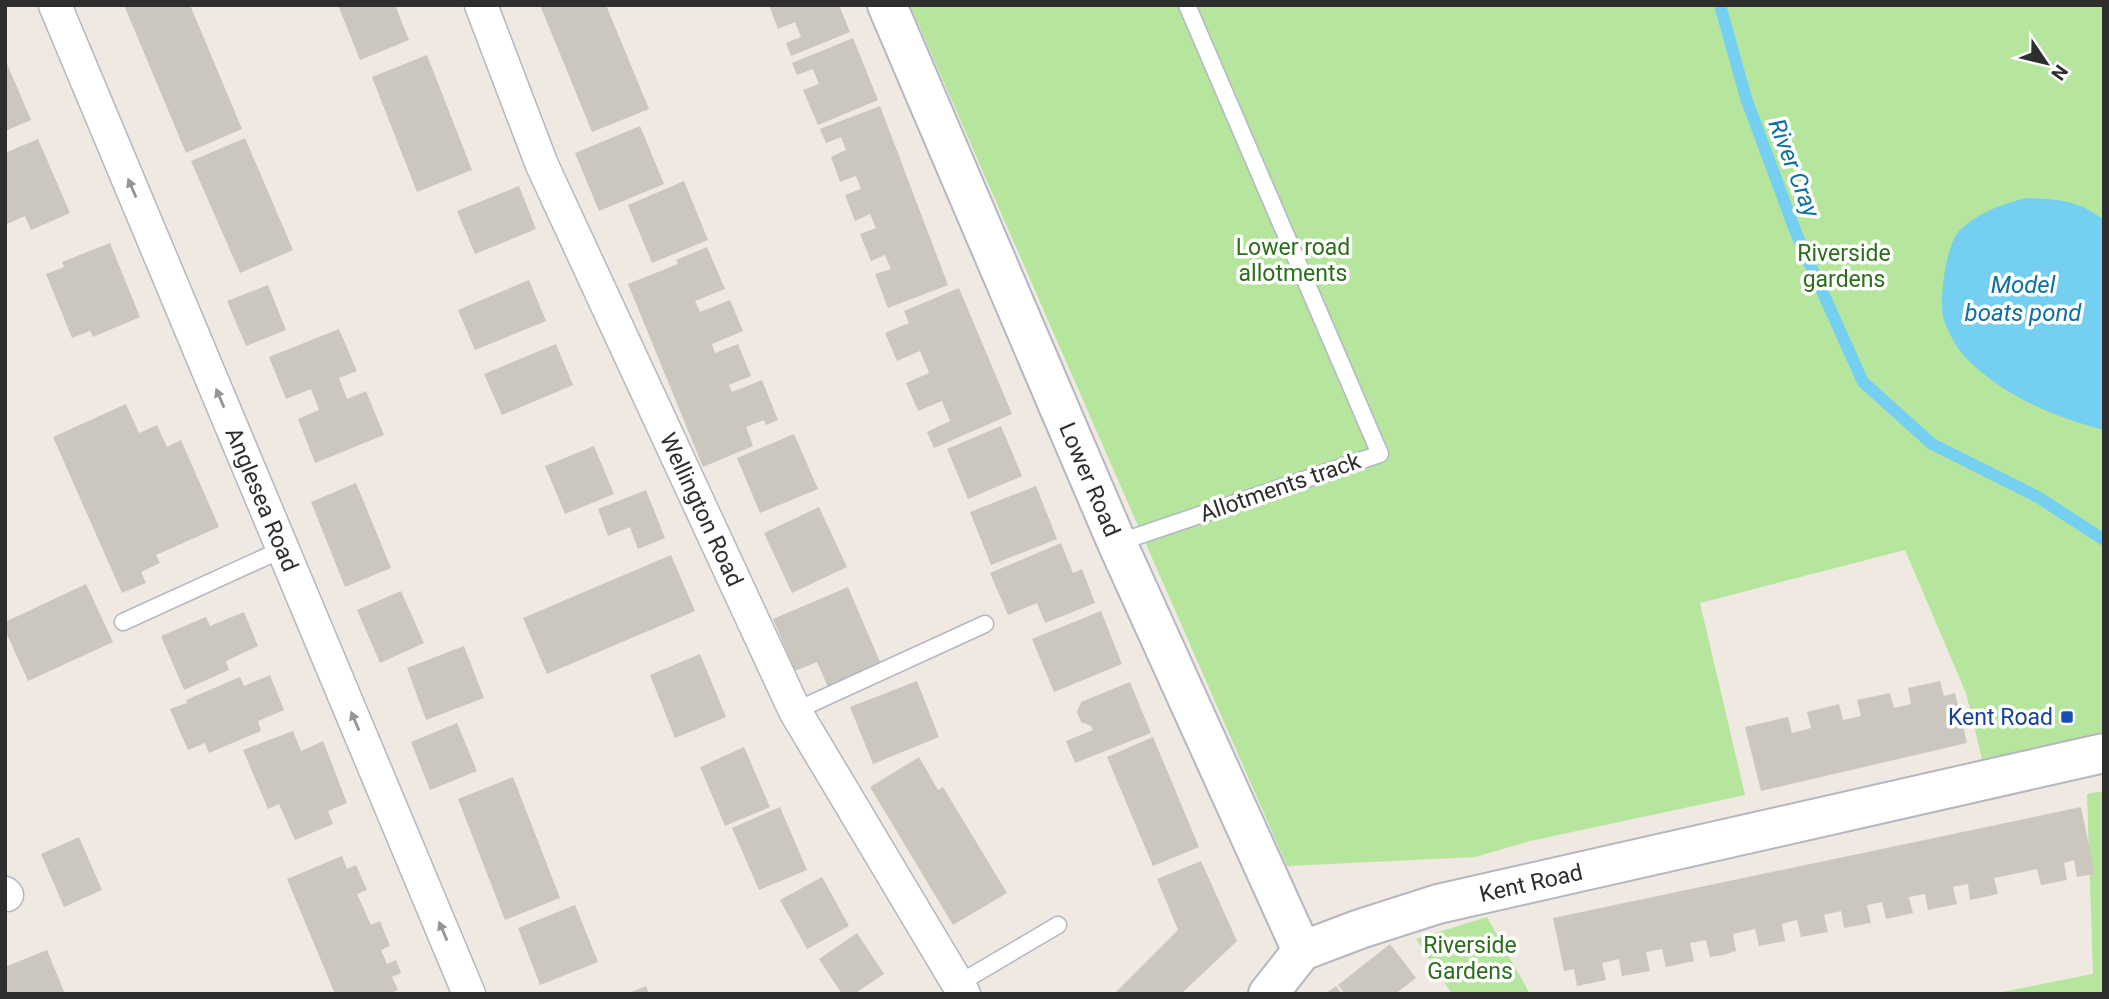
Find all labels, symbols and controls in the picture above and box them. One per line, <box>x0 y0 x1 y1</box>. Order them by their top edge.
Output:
north arrow <box>2011 28 2081 98</box>
text: N <box>2046 60 2073 85</box>
water label: River Cray <box>1762 115 1826 222</box>
one-way arrow <box>126 178 137 199</box>
park label: Lower road allotments <box>1236 234 1350 287</box>
park label: Riverside gardens <box>1797 240 1891 293</box>
water label: Model boats pond <box>1965 271 2082 327</box>
one-way arrow <box>214 387 225 408</box>
street label: Lower Road <box>1053 419 1126 541</box>
street label: Anglesea Road <box>219 424 304 576</box>
street label: Wellington Road <box>654 429 748 591</box>
street label: Allotments track <box>1196 447 1364 528</box>
place label: Kent Road <box>1948 704 2053 731</box>
marker: Kent Road <box>2059 709 2075 725</box>
one-way arrow <box>349 711 361 731</box>
street label: Kent Road <box>1477 859 1585 908</box>
one-way arrow <box>437 921 449 941</box>
park label: Riverside Gardens <box>1423 932 1517 985</box>

